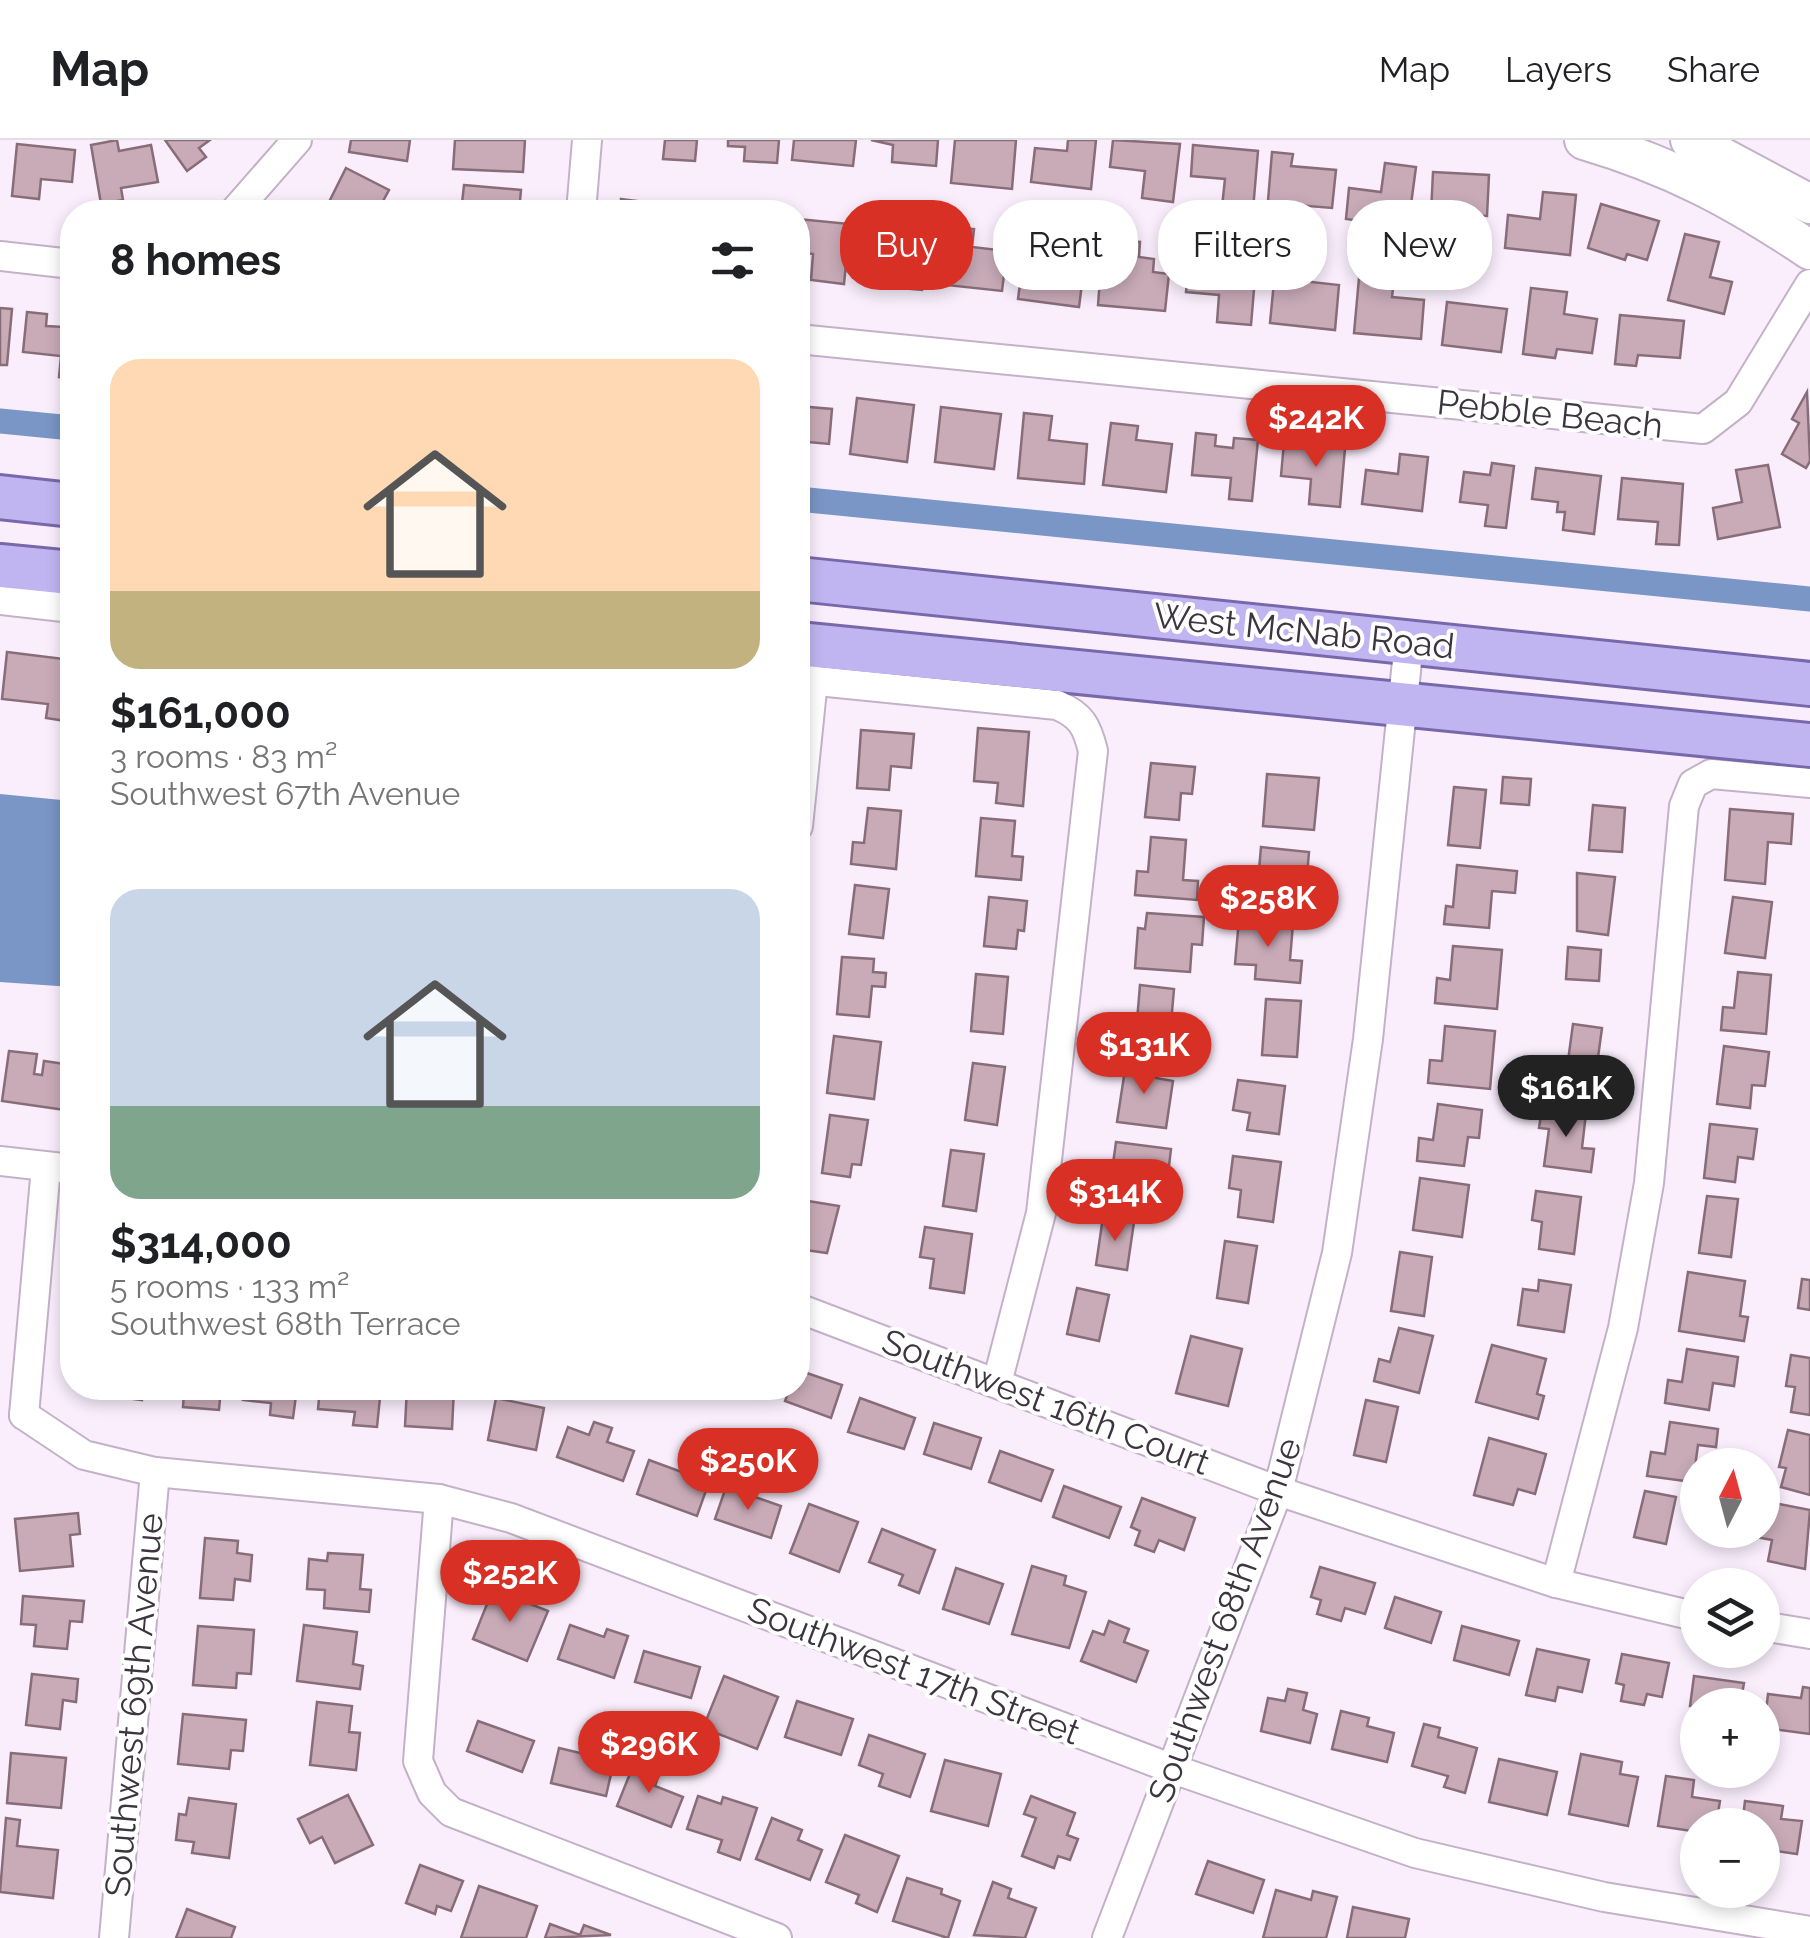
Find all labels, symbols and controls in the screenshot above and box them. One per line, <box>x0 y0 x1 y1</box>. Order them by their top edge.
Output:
text: Map <box>50 41 149 97</box>
text: Map <box>1379 49 1450 90</box>
text: Layers <box>1505 49 1612 90</box>
text: Share <box>1667 49 1760 90</box>
chip: Buy <box>840 200 973 290</box>
chip: Rent <box>993 200 1138 290</box>
chip: Filters <box>1158 200 1327 290</box>
chip: New <box>1347 200 1492 290</box>
icon: filters <box>705 233 760 288</box>
text: 8 homes <box>110 236 281 285</box>
street label: Pebble Beach <box>1435 381 1665 446</box>
pin: $242K <box>1246 385 1386 470</box>
text: $242K <box>1268 399 1364 436</box>
icon: home <box>345 424 525 604</box>
street label: West McNab Road <box>1152 594 1457 667</box>
text: $161,000 <box>110 689 291 738</box>
text: 3 rooms · 83 m² <box>110 738 337 775</box>
text: Southwest 67th Avenue <box>110 775 460 812</box>
pin: $258K <box>1198 865 1338 950</box>
text: $258K <box>1220 879 1316 916</box>
icon: home <box>345 954 525 1134</box>
pin: $131K <box>1074 1012 1214 1097</box>
text: $131K <box>1098 1026 1190 1063</box>
pin: $161K <box>1496 1055 1636 1140</box>
text: $161K <box>1520 1069 1612 1106</box>
pin: $314K <box>1045 1159 1185 1244</box>
text: $314K <box>1068 1173 1162 1210</box>
text: $314,000 <box>110 1219 292 1268</box>
text: 5 rooms · 133 m² <box>110 1268 350 1305</box>
text: Southwest 68th Terrace <box>110 1305 461 1342</box>
street label: Southwest 16th Court <box>877 1320 1216 1483</box>
pin: $250K <box>678 1428 818 1513</box>
street label: Southwest 68th Avenue <box>1139 1432 1310 1808</box>
text: $250K <box>699 1442 797 1479</box>
north arrow <box>1680 1448 1780 1548</box>
map controls <box>1680 1448 1780 1908</box>
street label: Southwest 69th Avenue <box>96 1511 171 1898</box>
pin: $252K <box>440 1540 580 1625</box>
text: $252K <box>462 1554 558 1591</box>
button: layers <box>1680 1568 1780 1668</box>
street label: Southwest 17th Street <box>742 1588 1086 1753</box>
button: + <box>1680 1688 1780 1788</box>
pin: $296K <box>579 1711 719 1796</box>
text: $296K <box>600 1725 698 1762</box>
button: − <box>1680 1808 1780 1908</box>

